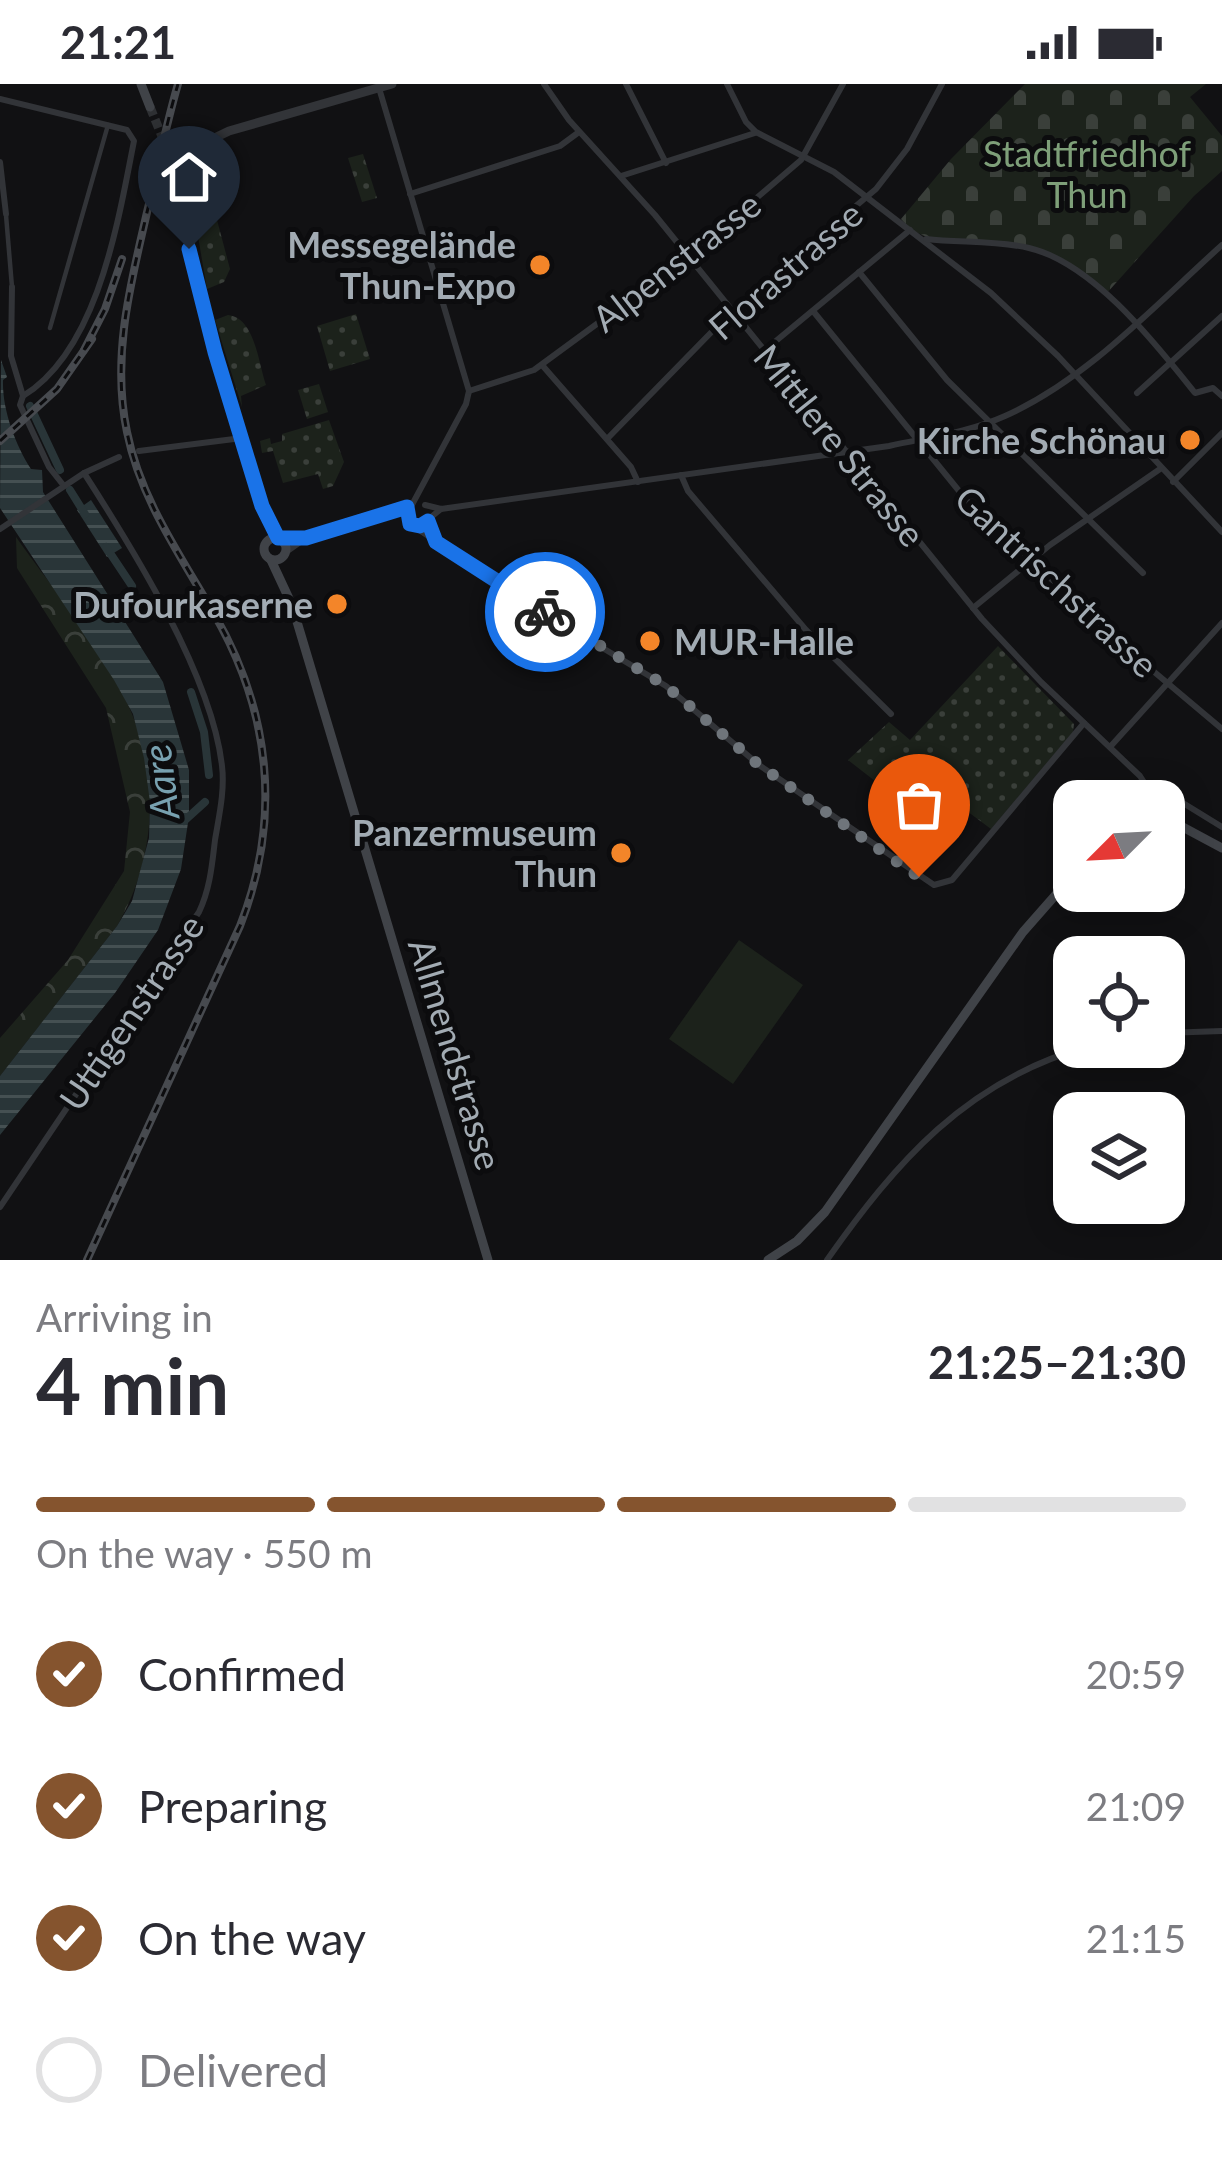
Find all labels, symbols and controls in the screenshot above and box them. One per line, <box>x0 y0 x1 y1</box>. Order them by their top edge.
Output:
text: 21:21 <box>60 15 176 69</box>
pin <box>138 126 240 249</box>
park label: Stadtfriedhof Thun <box>983 131 1191 216</box>
icon: home <box>156 144 222 210</box>
street label: Alpenstrasse <box>583 182 769 340</box>
street label: Florastrasse <box>699 191 871 349</box>
place label: Messegelände Thun-Expo <box>287 222 516 307</box>
marker: Messegelände Thun-Expo <box>527 252 553 278</box>
street label: Mittlere Strasse <box>745 335 935 555</box>
place label: Kirche Schönau <box>917 418 1166 462</box>
marker: Kirche Schönau <box>1177 427 1203 453</box>
street label: Gantrischstrasse <box>947 476 1167 686</box>
courier <box>485 552 605 672</box>
icon: bike <box>512 579 578 645</box>
place label: Dufourkaserne <box>73 582 313 626</box>
marker: Dufourkaserne <box>324 591 350 617</box>
place label: MUR-Halle <box>674 619 854 663</box>
marker: MUR-Halle <box>637 628 663 654</box>
water label: Aare <box>133 742 188 824</box>
pin <box>868 754 970 877</box>
icon: bag <box>886 772 952 838</box>
north arrow <box>1053 780 1185 912</box>
map controls <box>1053 780 1185 1224</box>
place label: Panzermuseum Thun <box>352 810 597 895</box>
marker: Panzermuseum Thun <box>608 840 634 866</box>
street label: Uttigenstrasse <box>49 906 213 1118</box>
street label: Allmendstrasse <box>400 933 512 1175</box>
button: locate <box>1053 936 1185 1068</box>
button: layers <box>1053 1092 1185 1224</box>
text: Arriving in <box>36 1294 213 1340</box>
text: 21:25–21:30 <box>928 1335 1186 1389</box>
text: 4 min <box>36 1338 229 1432</box>
text: On the way · 550 m <box>36 1530 373 1576</box>
icon: check <box>36 1641 102 1707</box>
text: Confirmed <box>138 1647 346 1701</box>
text: 20:59 <box>1086 1651 1186 1697</box>
icon: check <box>36 1773 102 1839</box>
text: Preparing <box>138 1779 327 1833</box>
text: 21:09 <box>1086 1783 1186 1829</box>
icon: check <box>36 1905 102 1971</box>
text: On the way <box>138 1911 366 1965</box>
text: 21:15 <box>1086 1915 1186 1961</box>
text: Delivered <box>138 2043 328 2097</box>

